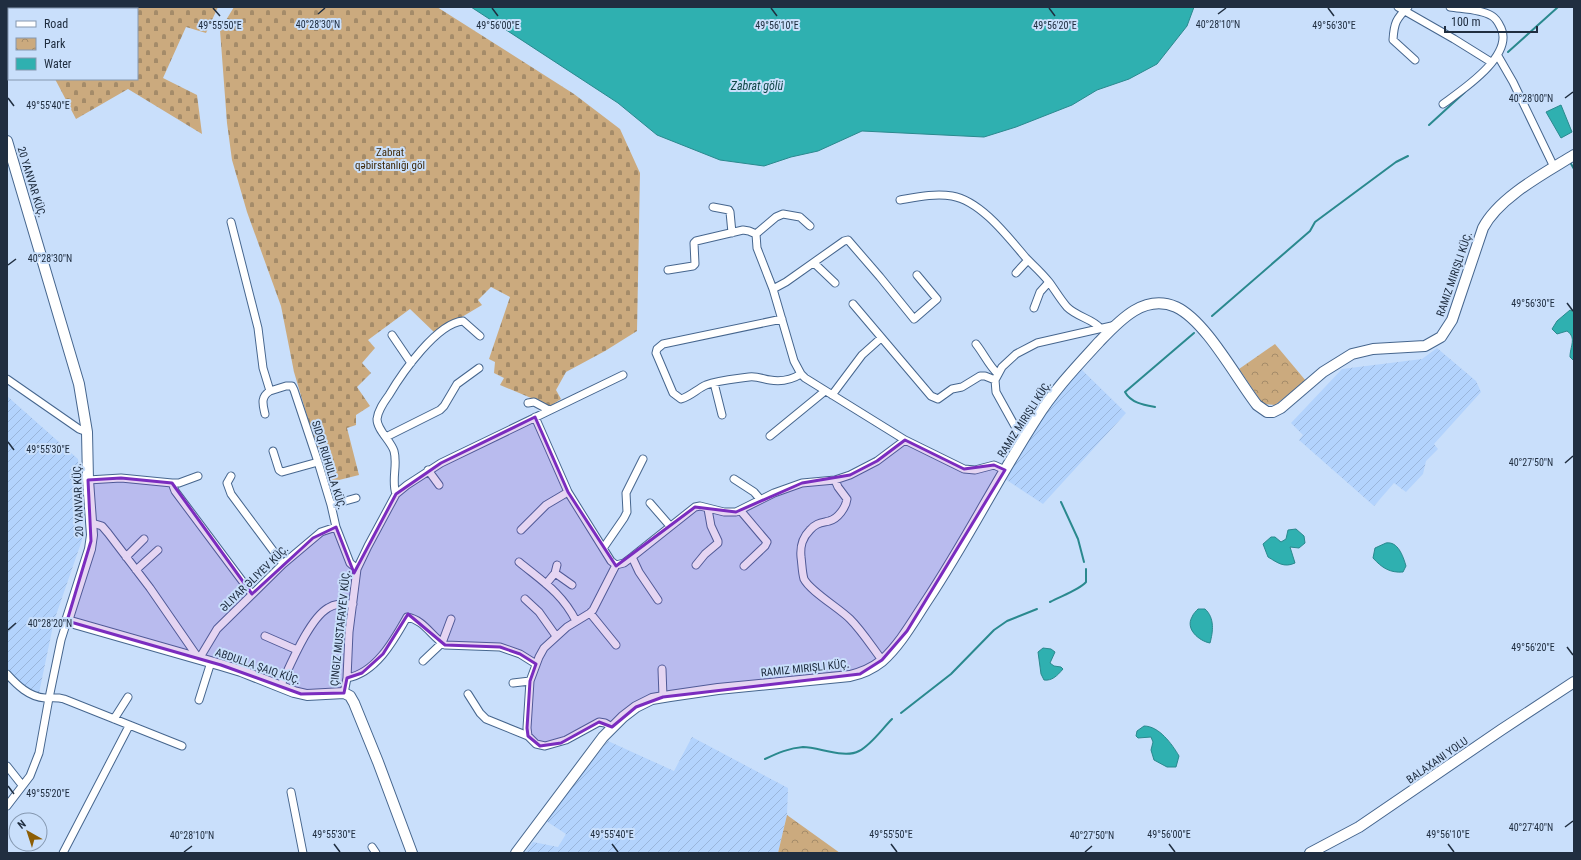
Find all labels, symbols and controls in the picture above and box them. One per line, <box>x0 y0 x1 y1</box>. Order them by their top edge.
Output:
legend <box>8 8 138 80</box>
scale bar <box>1445 8 1537 34</box>
text: 100 m <box>1451 15 1481 29</box>
text: Road <box>44 17 68 31</box>
text: 40°28'30"N <box>296 19 340 30</box>
text: 40°28'10"N <box>1196 19 1240 30</box>
text: 49°55'50"E <box>198 20 242 31</box>
text: 49°56'00"E <box>476 20 520 31</box>
text: 49°56'10"E <box>755 20 799 31</box>
text: 49°56'20"E <box>1033 20 1077 31</box>
text: 49°56'30"E <box>1312 20 1356 31</box>
text: Park <box>44 37 66 51</box>
text: Water <box>44 57 72 71</box>
water label: Zabrat gölü <box>730 79 784 93</box>
text: 40°28'00"N <box>1509 93 1553 104</box>
text: 49°55'40"E <box>26 100 70 111</box>
street label: 20 YANVAR KÜÇ. <box>15 145 49 219</box>
park label: Zabrat qəbirstanlığı göl <box>355 146 425 172</box>
street label: RAMIZ MIRIŞLI KÜÇ. <box>1434 230 1475 318</box>
text: 40°28'30"N <box>28 253 72 264</box>
text: 49°56'30"E <box>1511 298 1555 309</box>
street label: RAMIZ MIRIŞLI KÜÇ. <box>995 378 1054 460</box>
street label: SIDQI RUHULLA KÜÇ. <box>309 419 348 511</box>
text: 49°55'30"E <box>26 444 70 455</box>
text: 40°27'50"N <box>1509 457 1553 468</box>
street label: 20 YANVAR KÜÇ. <box>71 463 86 537</box>
street label: ƏLIYAR ƏLIYEV KÜÇ. <box>217 542 291 614</box>
street label: ÇINGIZ MUSTAFAYEV KÜÇ. <box>328 569 353 687</box>
text: 40°28'20"N <box>28 618 72 629</box>
text: 49°56'20"E <box>1511 642 1555 653</box>
street label: ABDULLA ŞAIQ KÜÇ. <box>213 646 302 687</box>
street label: RAMIZ MIRIŞLI KÜÇ. <box>760 657 850 680</box>
street label: BALAXANI YOLU <box>1404 734 1470 786</box>
text: 49°55'20"E <box>26 788 70 799</box>
north arrow <box>8 812 48 852</box>
text: N <box>15 817 29 832</box>
text: 40°27'40"N <box>1509 822 1553 833</box>
text: 49°55'30"E <box>312 829 356 840</box>
text: 49°55'40"E <box>590 829 634 840</box>
text: 49°55'50"E <box>869 829 913 840</box>
text: 49°56'00"E <box>1147 829 1191 840</box>
text: 49°56'10"E <box>1426 829 1470 840</box>
text: 40°28'10"N <box>170 830 214 841</box>
text: 40°27'50"N <box>1070 830 1114 841</box>

